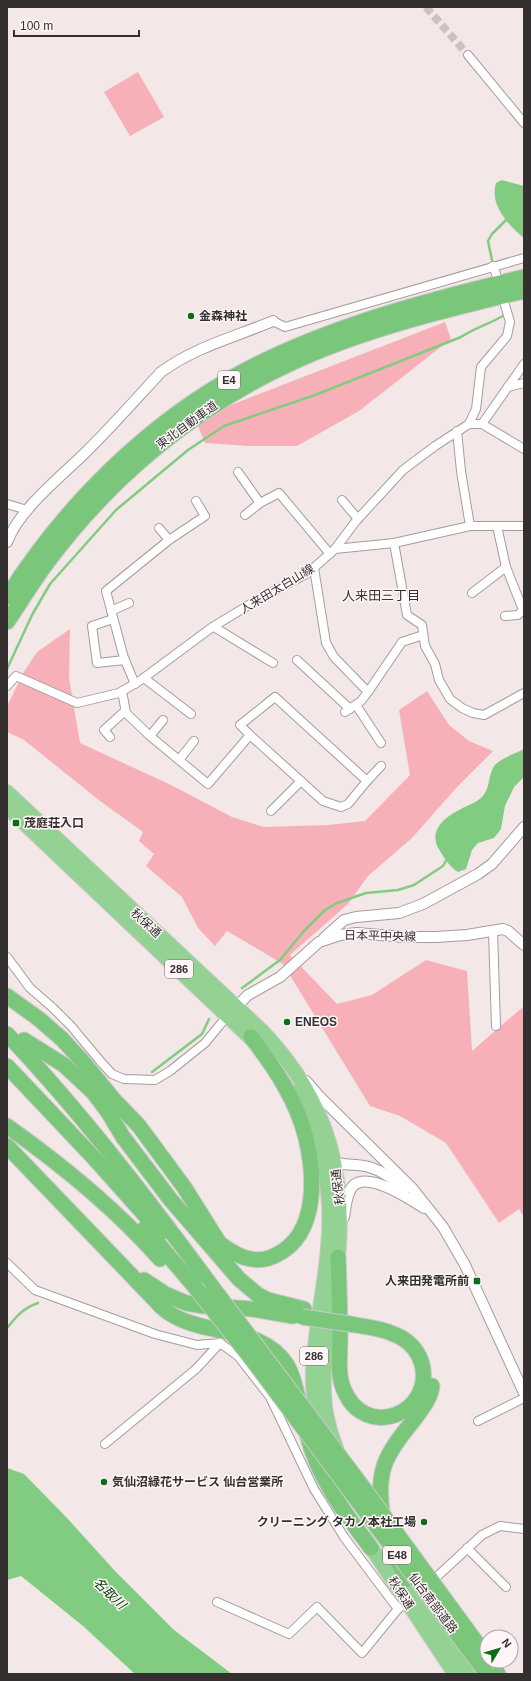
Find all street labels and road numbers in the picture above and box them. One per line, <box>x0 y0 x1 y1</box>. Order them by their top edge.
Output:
road number: E4 <box>218 371 240 389</box>
street label: 東北自動車道 <box>154 398 220 452</box>
street label: 人来田太白山線 <box>237 561 317 617</box>
street label: 秋保通 <box>128 906 164 940</box>
street label: 日本平中央線 <box>344 928 416 944</box>
road number: 286 <box>165 960 193 978</box>
street label: 秋保通 <box>329 1168 347 1206</box>
road number: 286 <box>300 1347 328 1365</box>
road number: E48 <box>383 1546 411 1564</box>
street label: 仙台南部道路 <box>406 1570 460 1636</box>
street label: 秋保通 <box>385 1574 417 1612</box>

